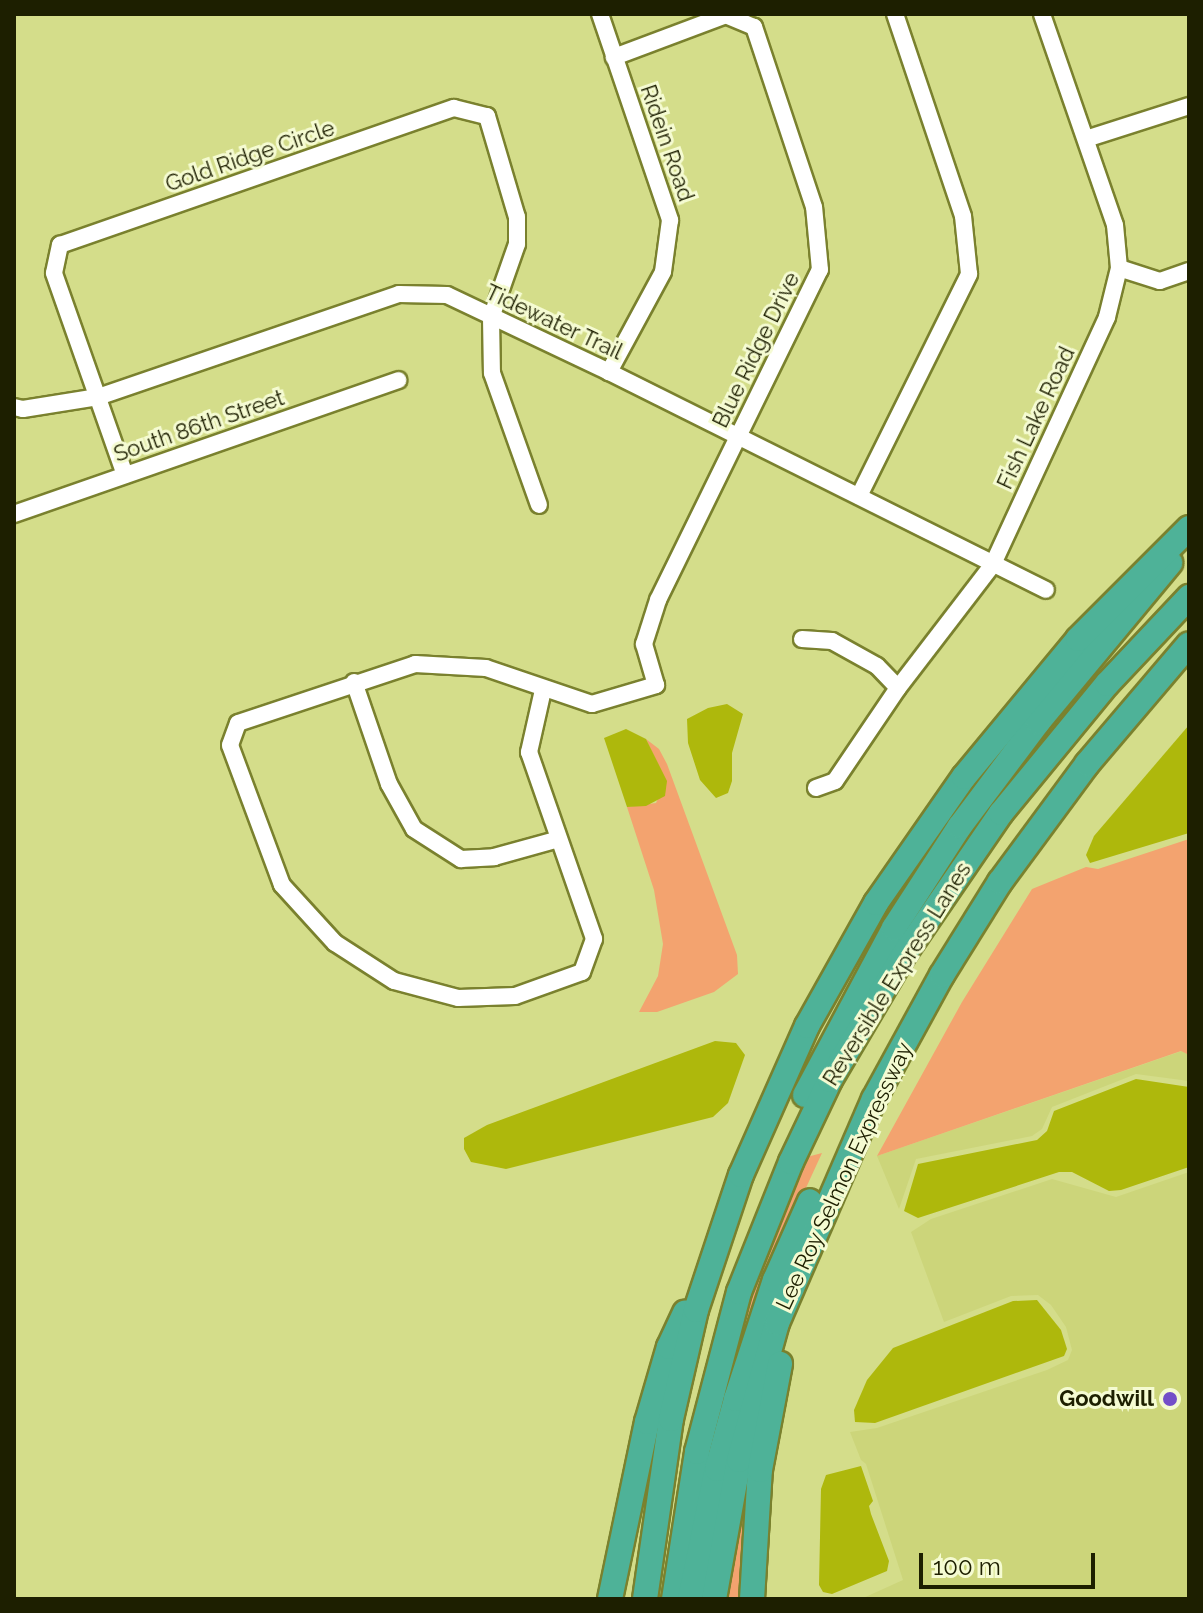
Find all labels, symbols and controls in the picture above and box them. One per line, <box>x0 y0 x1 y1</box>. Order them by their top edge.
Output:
street label: Ridein Road <box>635 81 699 205</box>
street label: Gold Ridge Circle <box>162 115 338 197</box>
street label: Blue Ridge Drive <box>707 268 805 432</box>
street label: Tidewater Trail <box>481 278 627 366</box>
street label: Fish Lake Road <box>991 343 1081 493</box>
street label: South 86th Street <box>110 384 288 468</box>
street label: Reversible Express Lanes <box>817 857 977 1091</box>
street label: Lee Roy Selmon Expressway <box>770 1038 918 1314</box>
place label: Goodwill <box>1059 1386 1154 1412</box>
marker: Goodwill <box>1161 1390 1179 1408</box>
scale bar <box>923 1537 1099 1587</box>
text: 100 m <box>933 1552 1001 1581</box>

